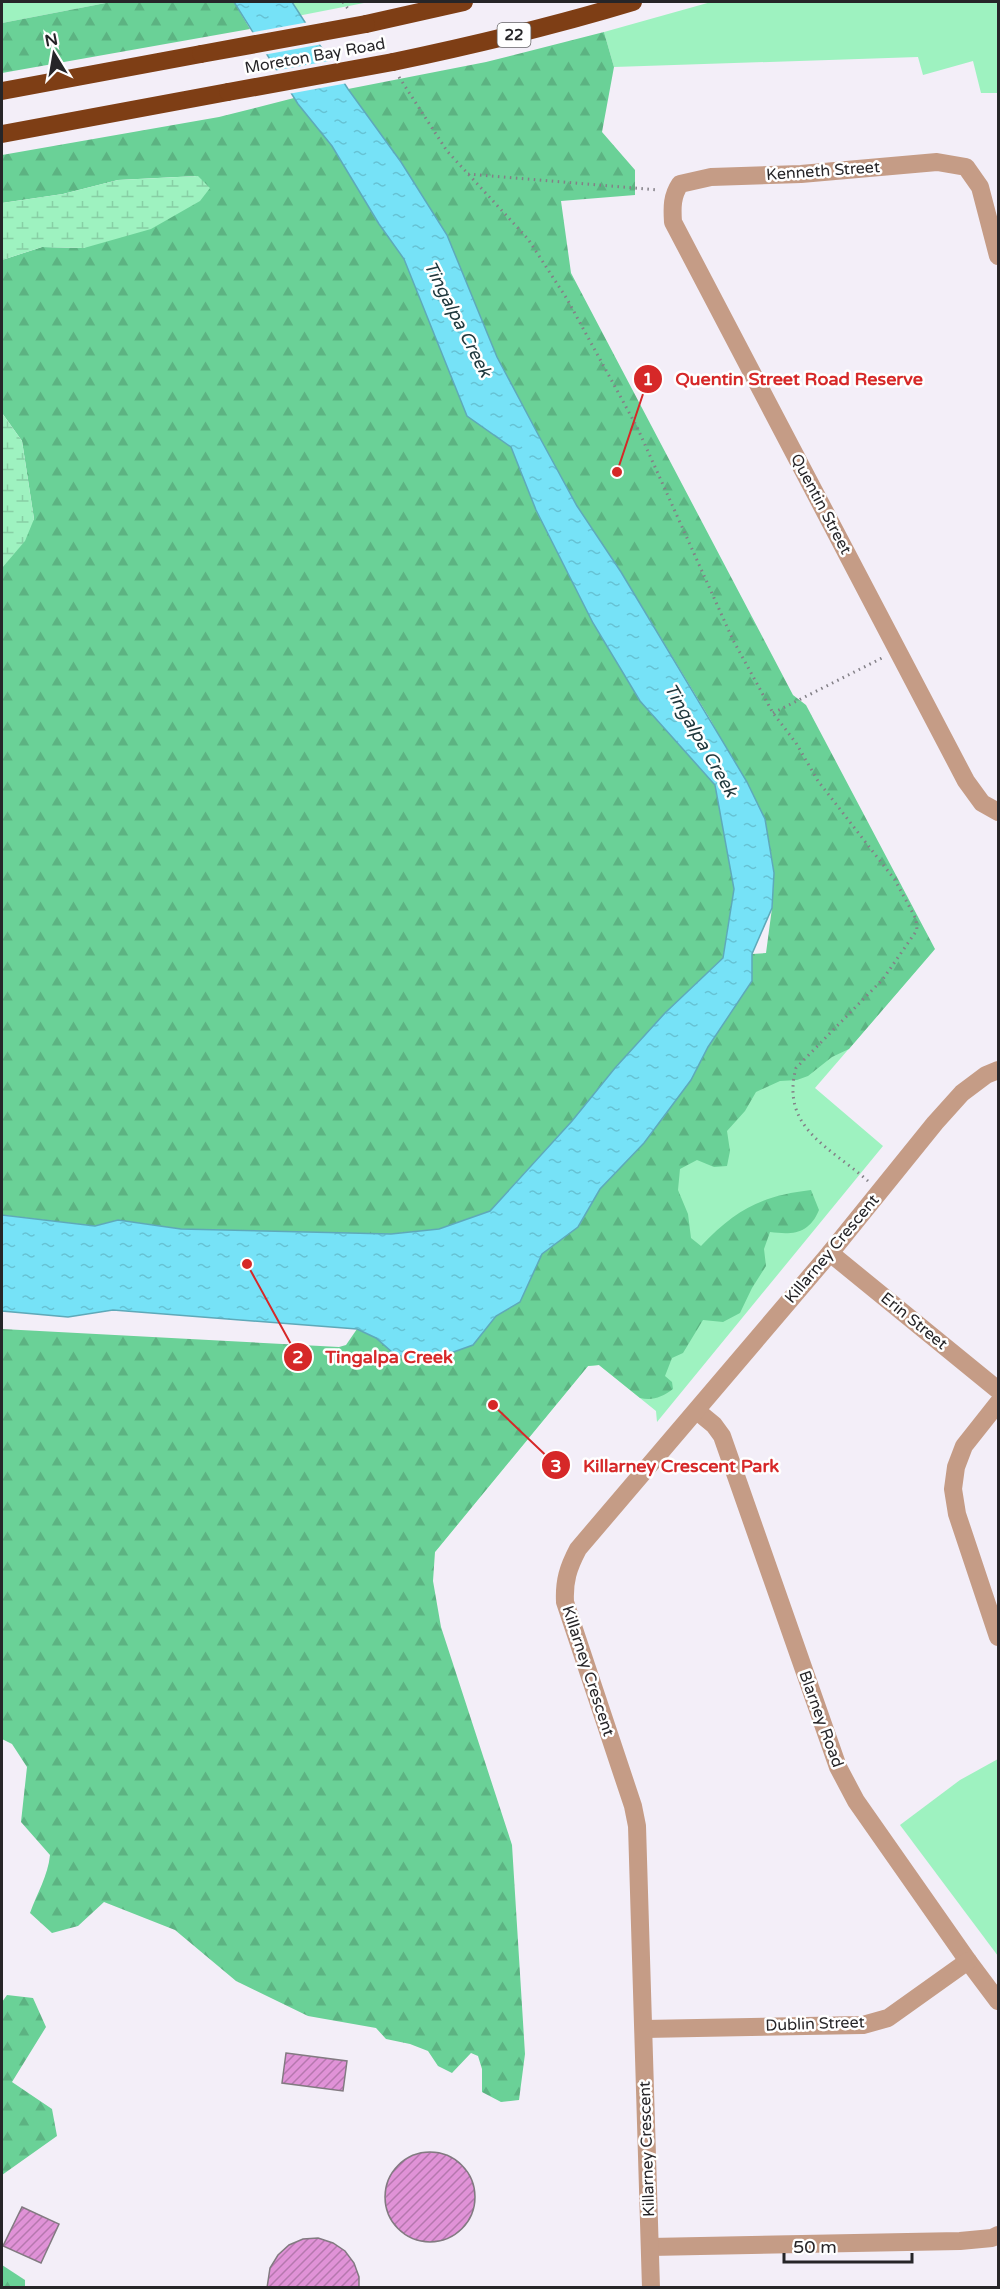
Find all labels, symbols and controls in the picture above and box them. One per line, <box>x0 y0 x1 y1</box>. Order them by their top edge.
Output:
road number: 22 <box>498 23 530 47</box>
north arrow <box>24 24 84 84</box>
text: N <box>43 29 60 51</box>
street label: Moreton Bay Road <box>243 34 387 78</box>
street label: Kenneth Street <box>765 157 881 185</box>
water label: Tingalpa Creek <box>419 257 497 382</box>
callout: Quentin Street Road Reserve <box>633 361 935 397</box>
text: 1 <box>642 368 654 390</box>
text: Quentin Street Road Reserve <box>675 368 923 390</box>
street label: Quentin Street <box>786 450 856 558</box>
water label: Tingalpa Creek <box>660 679 743 802</box>
street label: Killarney Crescent <box>781 1190 883 1308</box>
street label: Erin Street <box>877 1288 951 1354</box>
callout: Tingalpa Creek <box>283 1339 465 1375</box>
text: 2 <box>292 1346 304 1368</box>
text: Tingalpa Creek <box>324 1346 453 1368</box>
callout: Killarney Crescent Park <box>541 1447 791 1483</box>
text: 3 <box>550 1455 562 1477</box>
text: Killarney Crescent Park <box>583 1455 779 1477</box>
street label: Killarney Crescent <box>557 1603 619 1739</box>
street label: Blarney Road <box>794 1668 848 1770</box>
street label: Dublin Street <box>765 2012 865 2036</box>
street label: Killarney Crescent <box>635 2081 659 2217</box>
scale bar <box>784 2226 912 2264</box>
text: 50 m <box>793 2236 837 2258</box>

